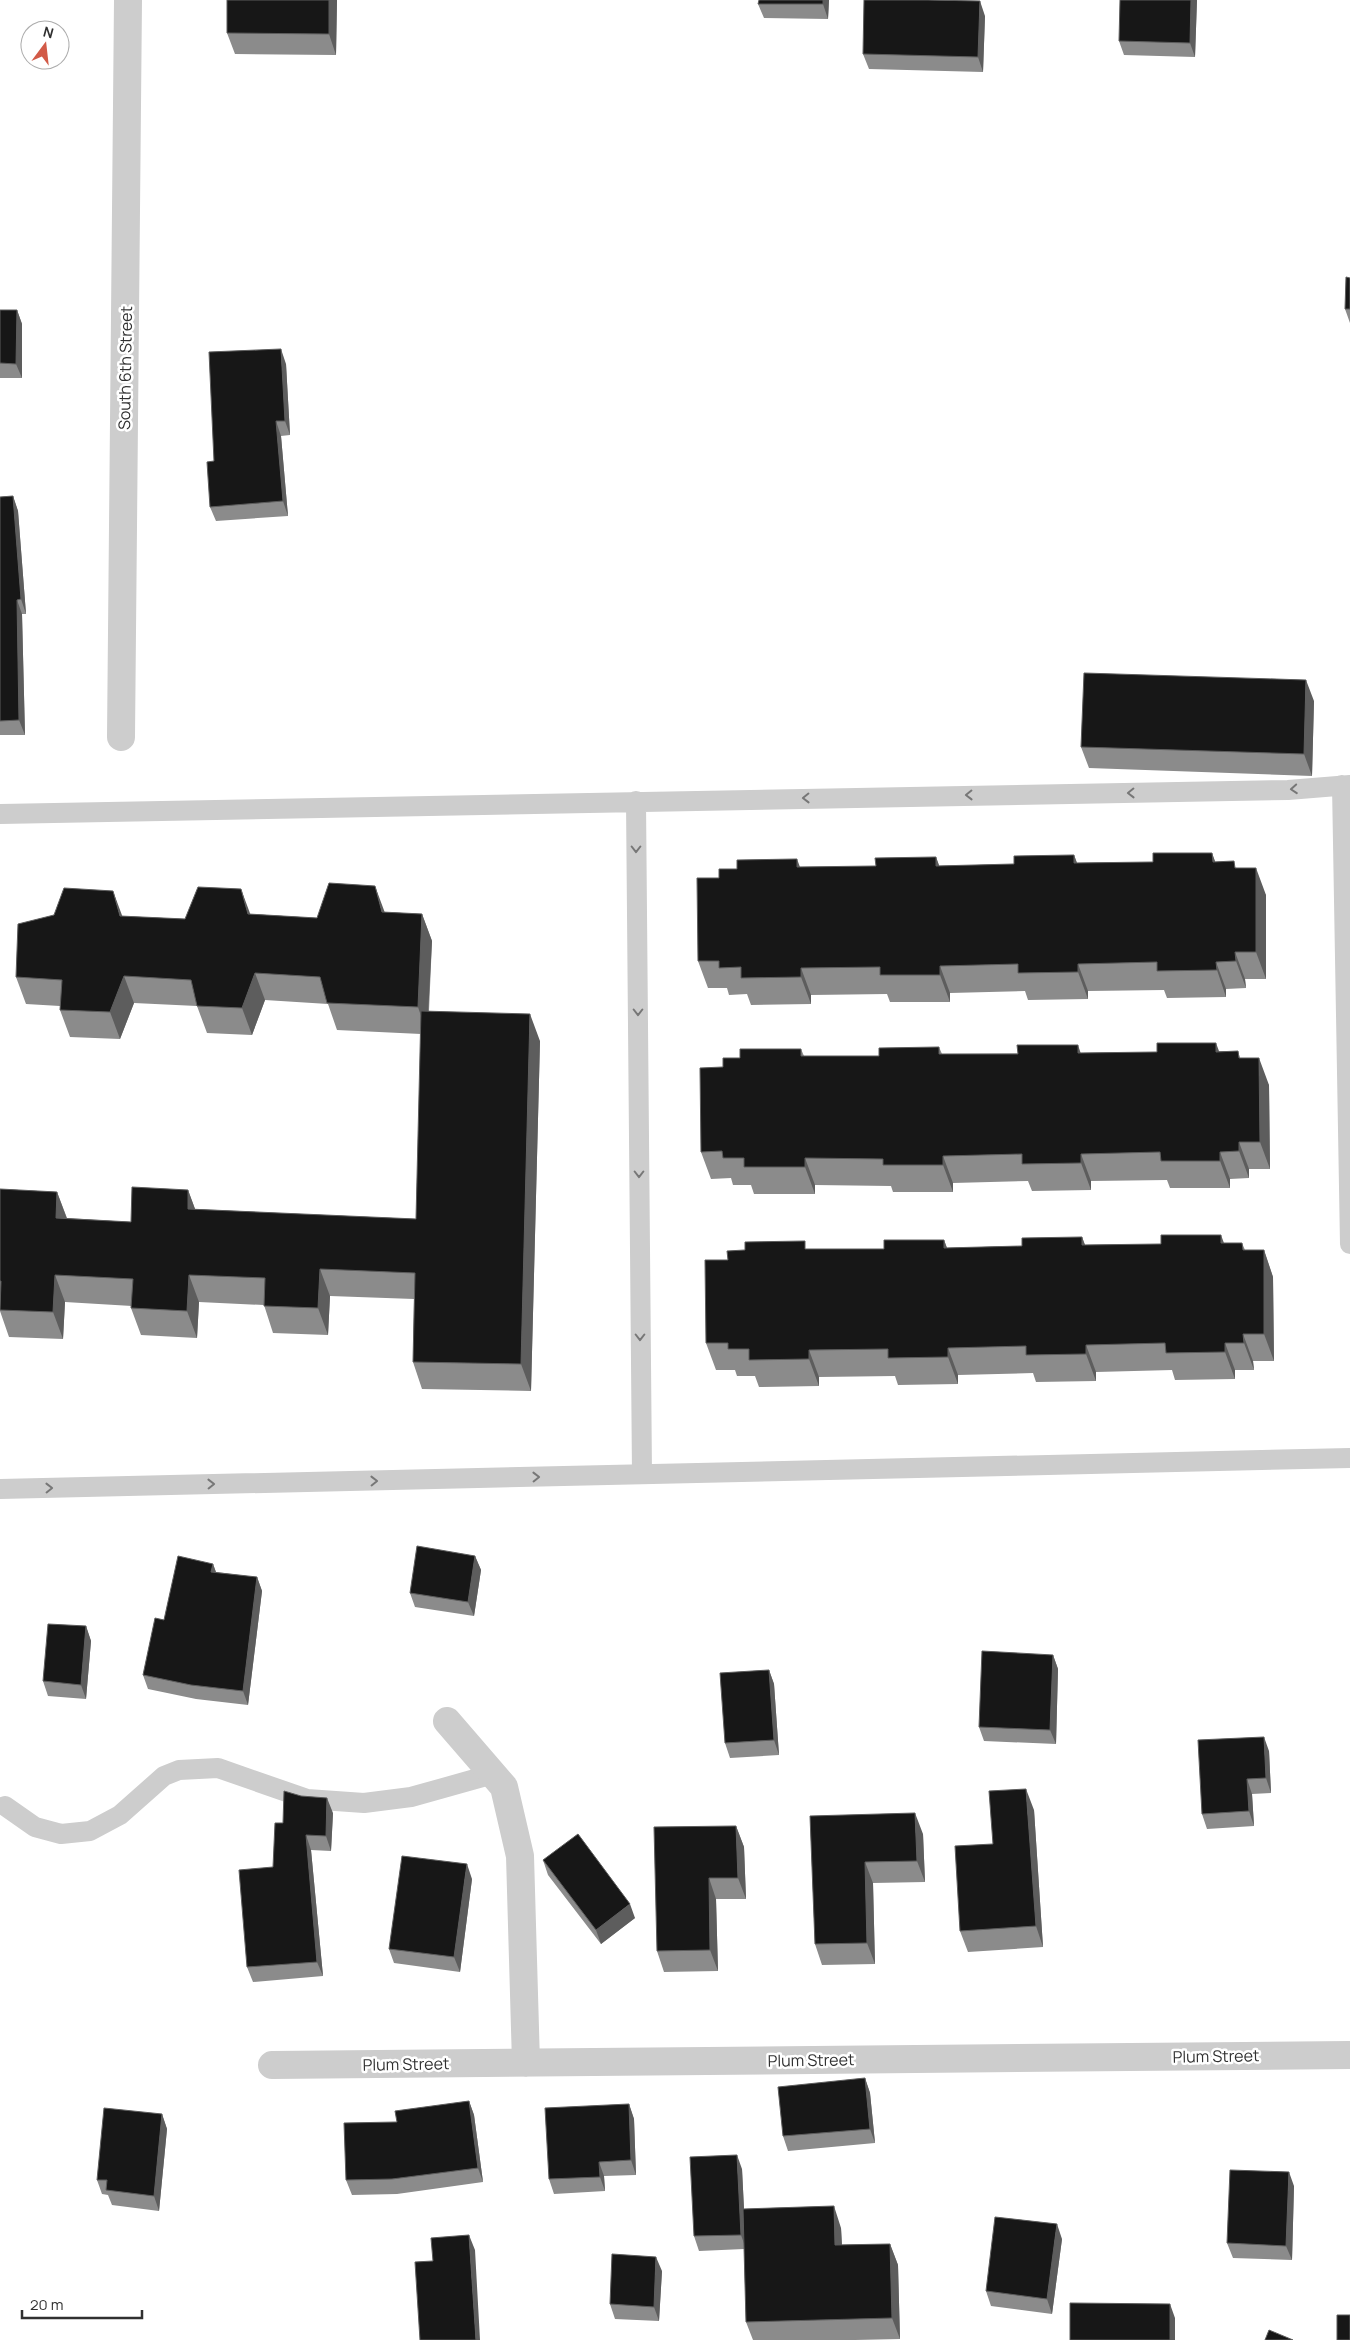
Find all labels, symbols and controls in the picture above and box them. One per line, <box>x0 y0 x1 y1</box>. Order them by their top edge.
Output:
north arrow <box>20 20 70 70</box>
text: N <box>41 21 56 42</box>
street label: South 6th Street <box>113 306 137 430</box>
one-way arrow <box>1289 784 1297 795</box>
one-way arrow <box>1127 787 1135 798</box>
one-way arrow <box>964 790 972 800</box>
one-way arrow <box>802 793 810 803</box>
one-way arrow <box>631 846 641 854</box>
one-way arrow <box>633 1008 643 1016</box>
one-way arrow <box>634 1171 644 1179</box>
one-way arrow <box>635 1334 645 1341</box>
one-way arrow <box>532 1472 540 1482</box>
one-way arrow <box>370 1475 378 1486</box>
one-way arrow <box>207 1479 215 1490</box>
one-way arrow <box>45 1483 53 1493</box>
street label: Plum Street <box>1172 2044 1260 2068</box>
street label: Plum Street <box>767 2048 855 2072</box>
street label: Plum Street <box>362 2052 450 2076</box>
scale bar <box>22 2288 142 2320</box>
text: 20 m <box>30 2294 63 2315</box>

